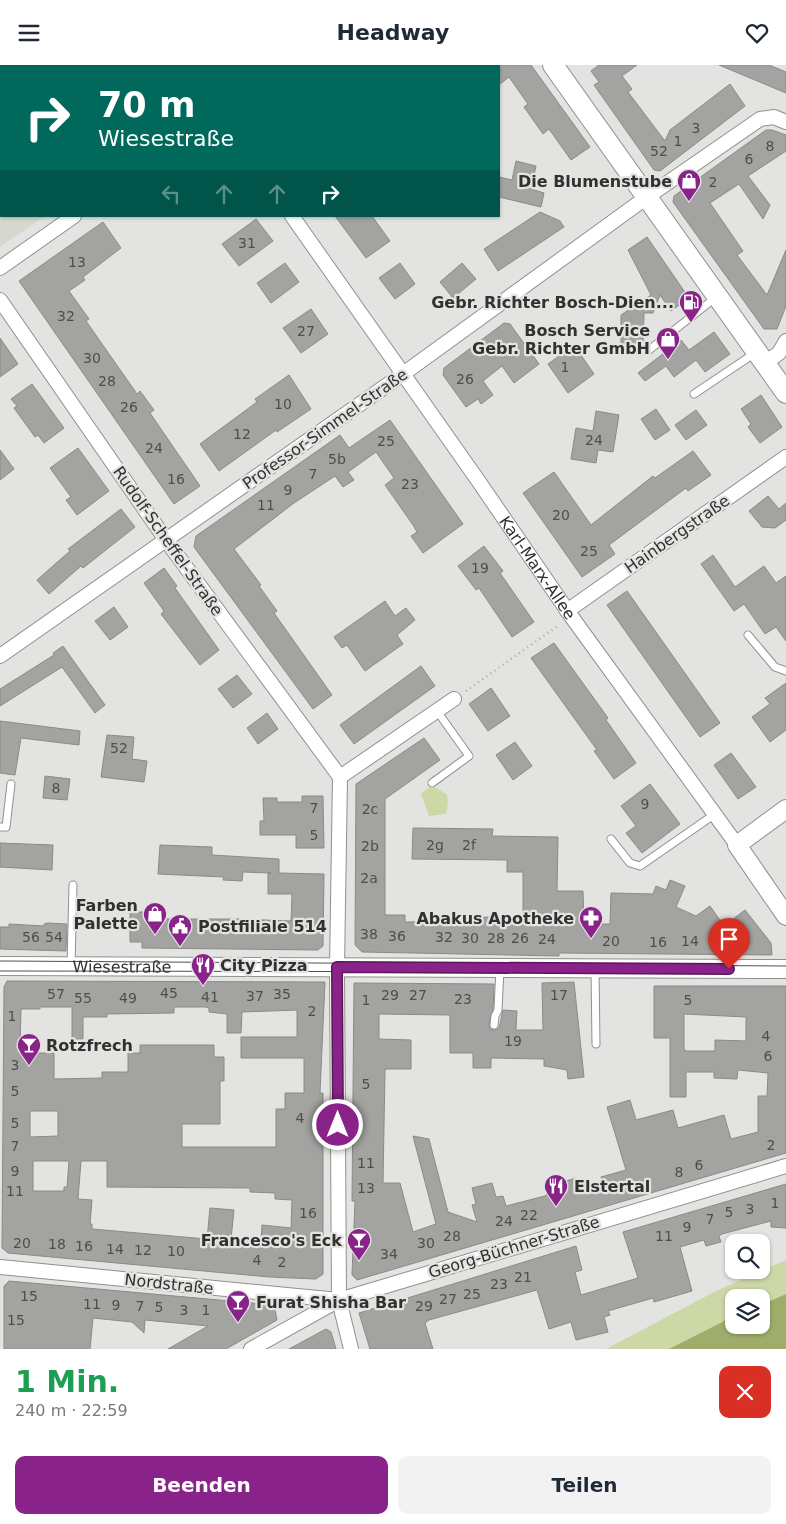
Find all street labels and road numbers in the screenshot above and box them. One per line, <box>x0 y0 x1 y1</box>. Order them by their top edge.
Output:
street label: Professor-Simmel-Straße <box>239 365 411 493</box>
street label: Rudolf-Scheffel-Straße <box>109 463 227 619</box>
street label: Hainbergstraße <box>621 491 733 577</box>
street label: Karl-Marx-Allee <box>496 512 580 623</box>
street label: Wiesestraße <box>73 957 171 976</box>
street label: Georg-Büchner-Straße <box>426 1212 602 1282</box>
street label: Nordstraße <box>124 1270 214 1298</box>

